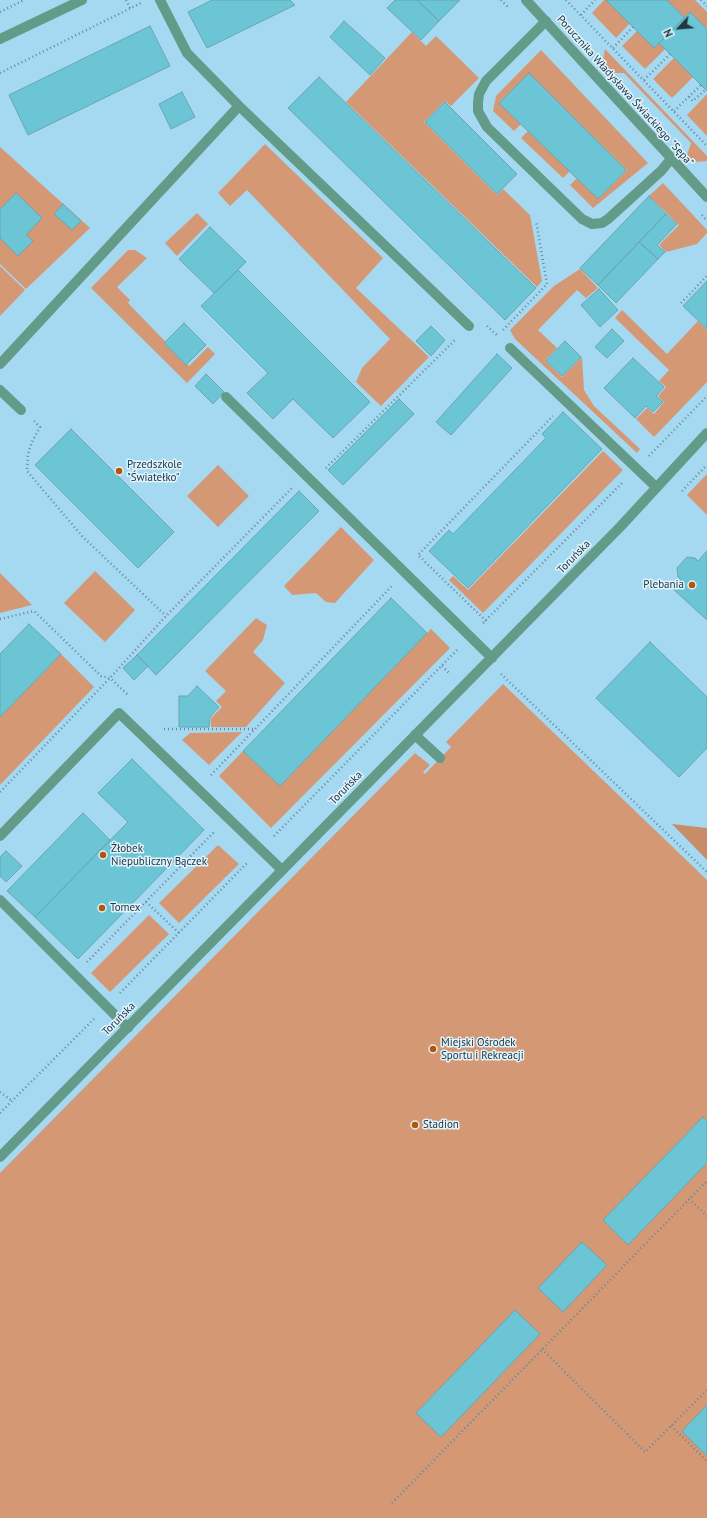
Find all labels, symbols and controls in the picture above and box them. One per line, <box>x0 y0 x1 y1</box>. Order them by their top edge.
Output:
north arrow <box>659 8 699 48</box>
street label: Porucznika Władysława Świackiego "Sępa" <box>554 13 696 169</box>
text: N <box>660 27 676 40</box>
place label: Przedszkole "Światełko" <box>127 458 182 484</box>
marker: Przedszkole "Światełko" <box>114 466 124 476</box>
street label: Toruńska <box>555 537 593 577</box>
place label: Plebania <box>643 578 684 592</box>
marker: Plebania <box>687 580 697 590</box>
street label: Toruńska <box>327 768 365 808</box>
place label: Żłobek Niepubliczny Bączek <box>111 842 207 868</box>
marker: Żłobek Niepubliczny Bączek <box>98 850 108 860</box>
place label: Tomex <box>110 901 141 915</box>
marker: Tomex <box>97 903 107 913</box>
street label: Toruńska <box>100 1000 138 1038</box>
place label: Miejski Ośrodek Sportu i Rekreacji <box>441 1036 524 1062</box>
marker: Miejski Ośrodek Sportu i Rekreacji <box>428 1044 438 1054</box>
place label: Stadion <box>423 1118 459 1132</box>
marker: Stadion <box>410 1120 420 1130</box>

